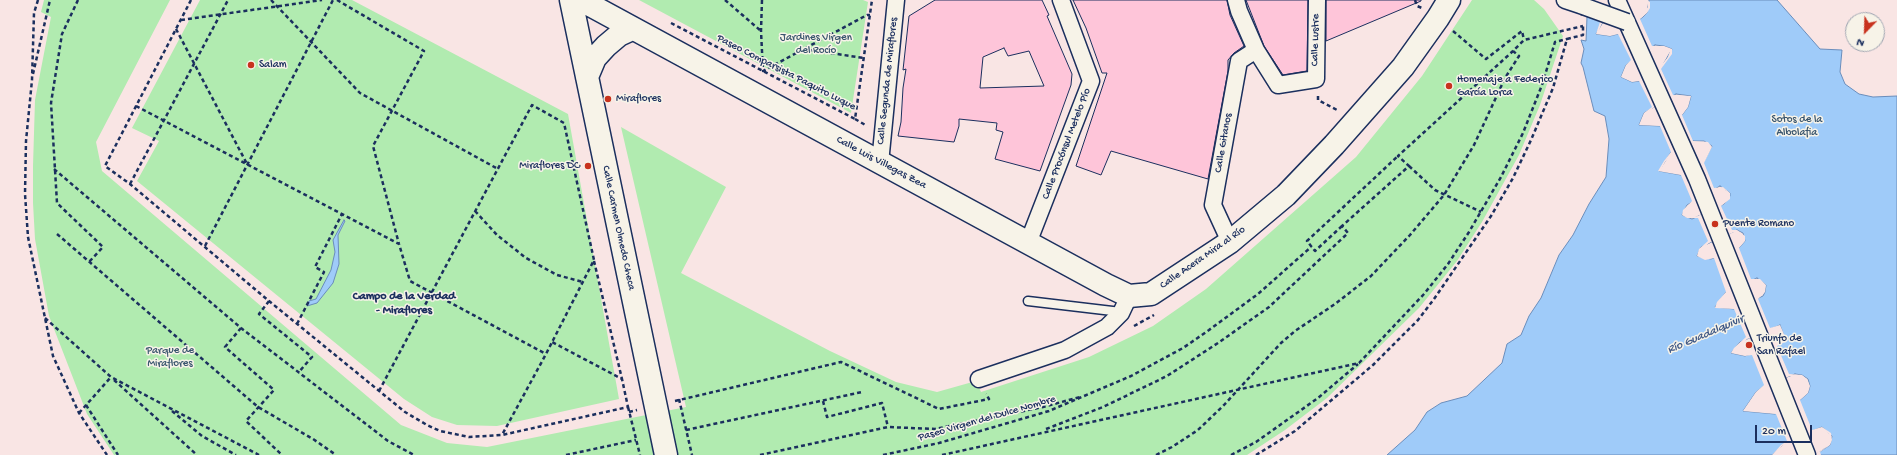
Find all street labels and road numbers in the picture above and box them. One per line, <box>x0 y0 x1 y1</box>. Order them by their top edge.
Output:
street label: Calle Lustre <box>1309 14 1323 66</box>
street label: Calle Segunda de Miraflores <box>875 17 901 145</box>
street label: Paseo Comparsista Paquito Luque <box>714 32 858 114</box>
street label: Calle Procónsul Metelo Pío <box>1040 86 1094 202</box>
street label: Calle Gitanos <box>1212 112 1236 174</box>
street label: Calle Luis Villegas Zea <box>834 134 928 192</box>
street label: Calle Carmen Olmedo Checa <box>598 164 638 292</box>
street label: Calle Acera Mira al Río <box>1158 224 1248 292</box>
street label: Paseo Virgen del Dulce Nombre <box>917 393 1057 445</box>

